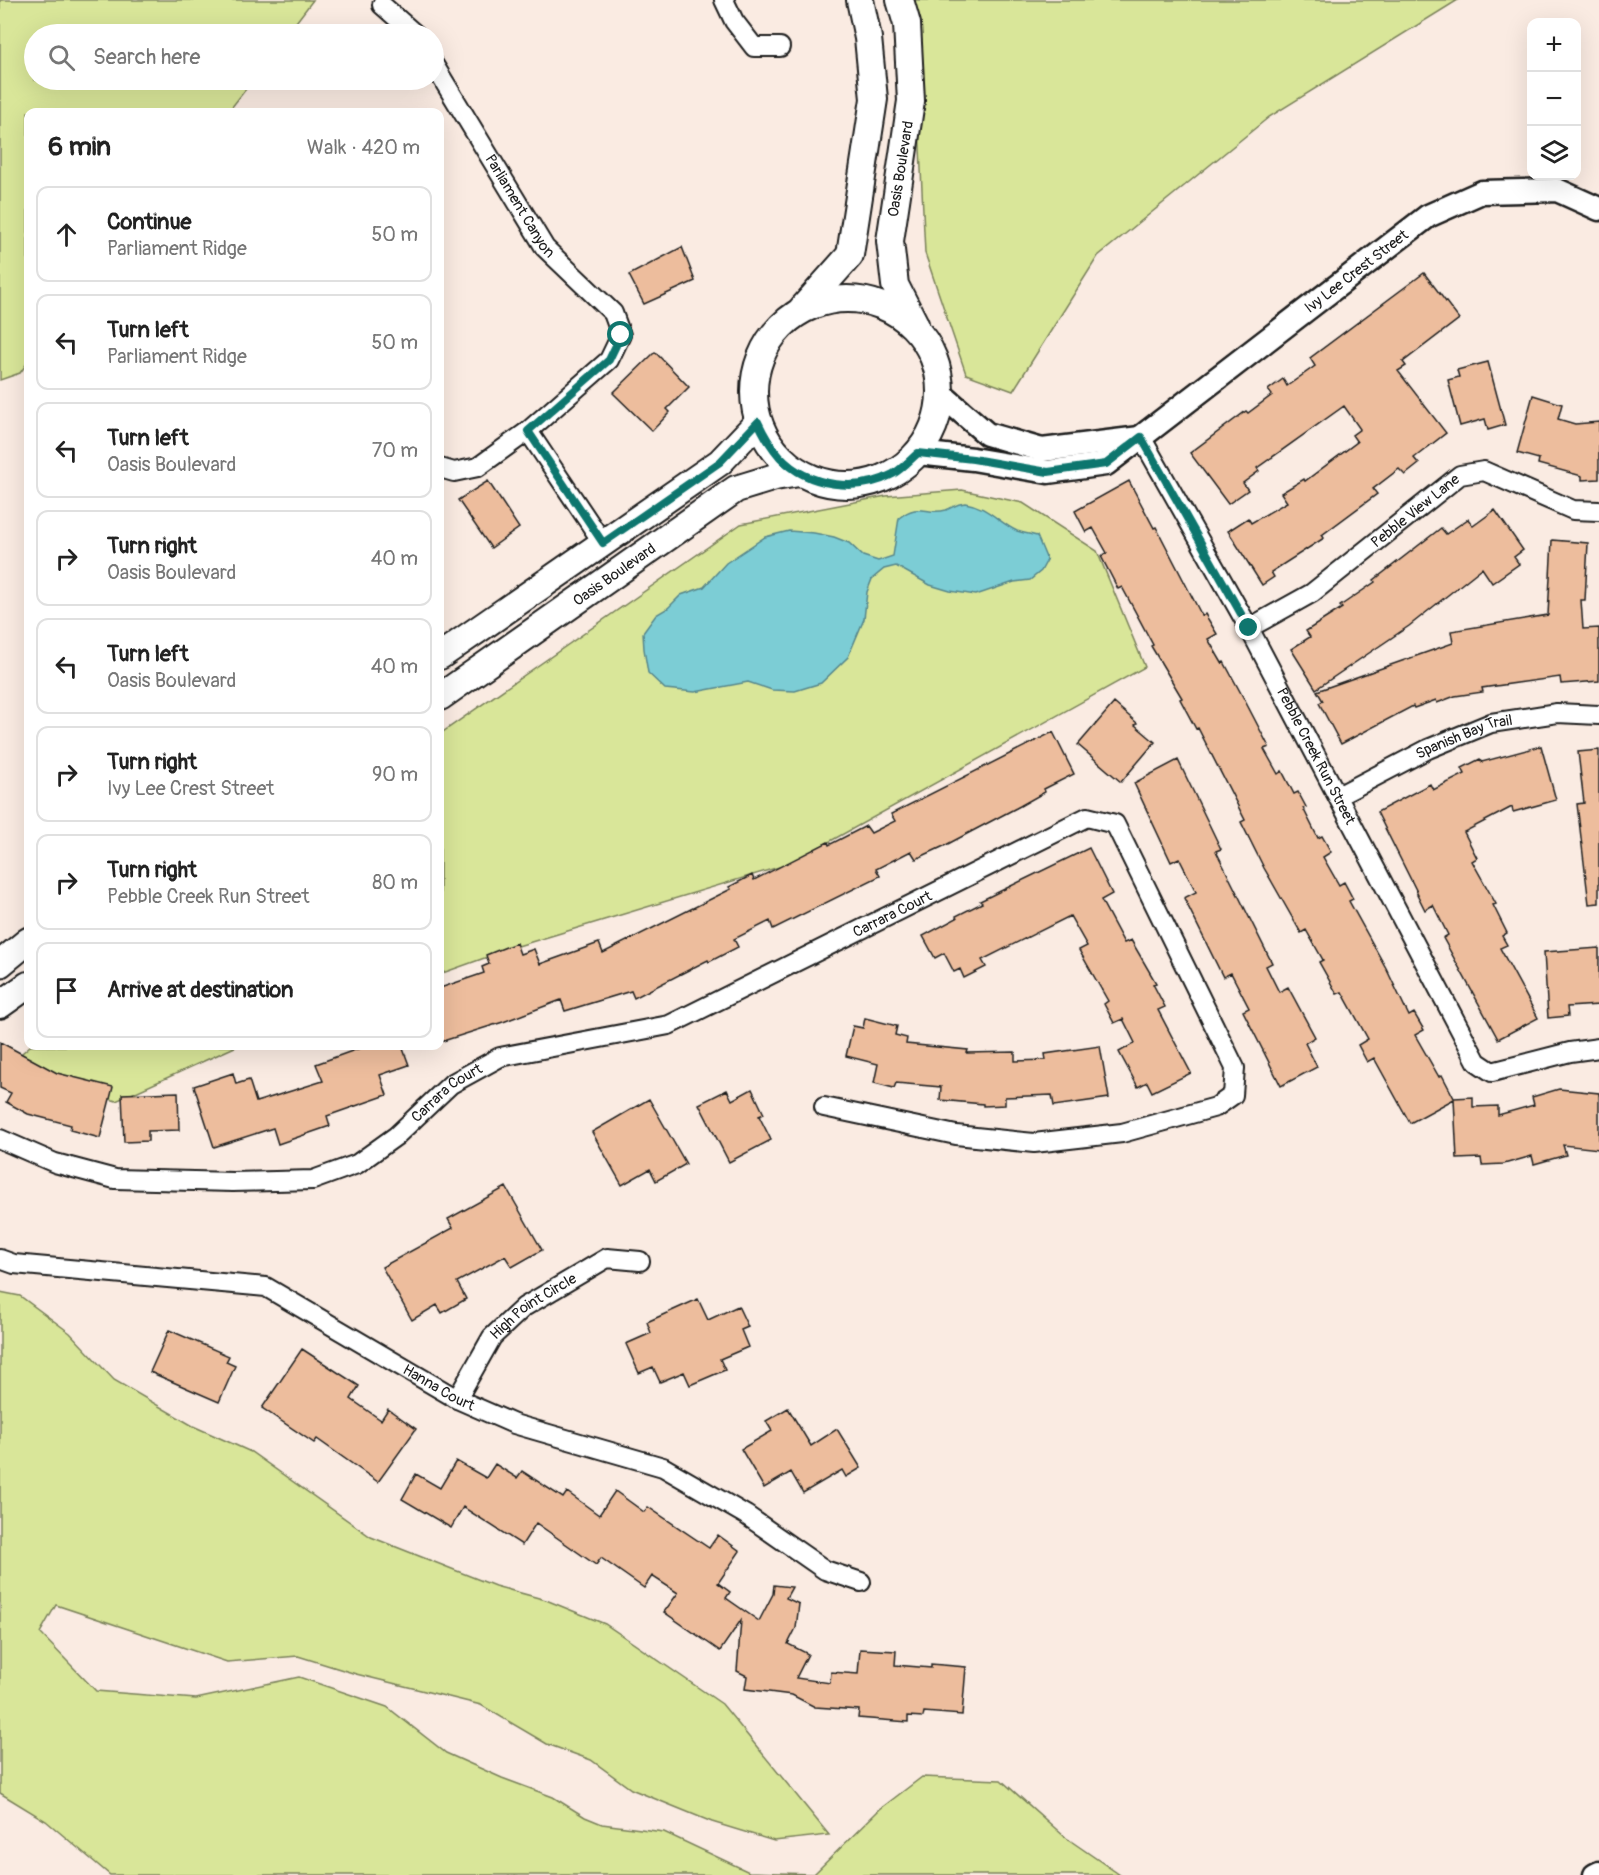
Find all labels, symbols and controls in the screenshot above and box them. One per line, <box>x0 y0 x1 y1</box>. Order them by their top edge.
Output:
map controls <box>1527 18 1581 180</box>
button: + <box>1527 18 1581 72</box>
search box <box>24 24 444 90</box>
icon: search <box>45 41 78 74</box>
text: Search here <box>93 43 200 71</box>
button: − <box>1527 72 1581 126</box>
street label: Oasis Boulevard <box>884 120 918 218</box>
button: layers <box>1527 126 1581 180</box>
text: 6 min <box>48 131 111 163</box>
text: Walk · 420 m <box>307 135 420 160</box>
street label: Parliament Canyon <box>481 151 559 262</box>
text: Continue <box>107 208 191 236</box>
icon: ahead <box>50 218 83 251</box>
text: 50 m <box>371 222 418 247</box>
street label: Ivy Lee Crest Street <box>1301 225 1413 317</box>
text: Parliament Ridge <box>107 236 247 261</box>
text: Turn left <box>107 316 189 344</box>
route start <box>607 321 633 347</box>
icon: left <box>50 326 83 359</box>
text: 50 m <box>371 330 418 355</box>
text: Parliament Ridge <box>107 344 247 369</box>
text: Turn left <box>107 424 189 452</box>
icon: left <box>50 434 83 467</box>
text: 70 m <box>372 438 418 463</box>
text: Oasis Boulevard <box>107 452 236 477</box>
street label: Pebble View Lane <box>1367 469 1464 552</box>
text: Turn right <box>107 532 197 560</box>
street label: Oasis Boulevard <box>569 539 659 610</box>
icon: right <box>50 542 83 575</box>
text: 40 m <box>371 546 418 571</box>
text: Oasis Boulevard <box>107 560 236 585</box>
route end <box>1235 614 1261 640</box>
text: Turn left <box>107 640 189 668</box>
icon: left <box>50 650 83 683</box>
text: 40 m <box>371 654 418 679</box>
text: Oasis Boulevard <box>107 668 236 693</box>
street label: Pebble Creek Run Street <box>1272 684 1360 829</box>
street label: Spanish Bay Trail <box>1412 710 1514 763</box>
text: Turn right <box>107 748 197 776</box>
icon: right <box>50 758 83 791</box>
text: 90 m <box>372 762 418 787</box>
text: Ivy Lee Crest Street <box>107 776 274 801</box>
text: Turn right <box>107 856 197 884</box>
icon: right <box>50 866 83 899</box>
text: 80 m <box>372 870 418 895</box>
text: Pebble Creek Run Street <box>107 884 310 909</box>
street label: Carrara Court <box>850 886 936 942</box>
icon: arrive <box>50 974 83 1007</box>
text: Arrive at destination <box>107 976 293 1004</box>
street label: Carrara Court <box>407 1059 486 1126</box>
street label: High Point Circle <box>486 1268 580 1344</box>
street label: Hanna Court <box>399 1360 479 1415</box>

